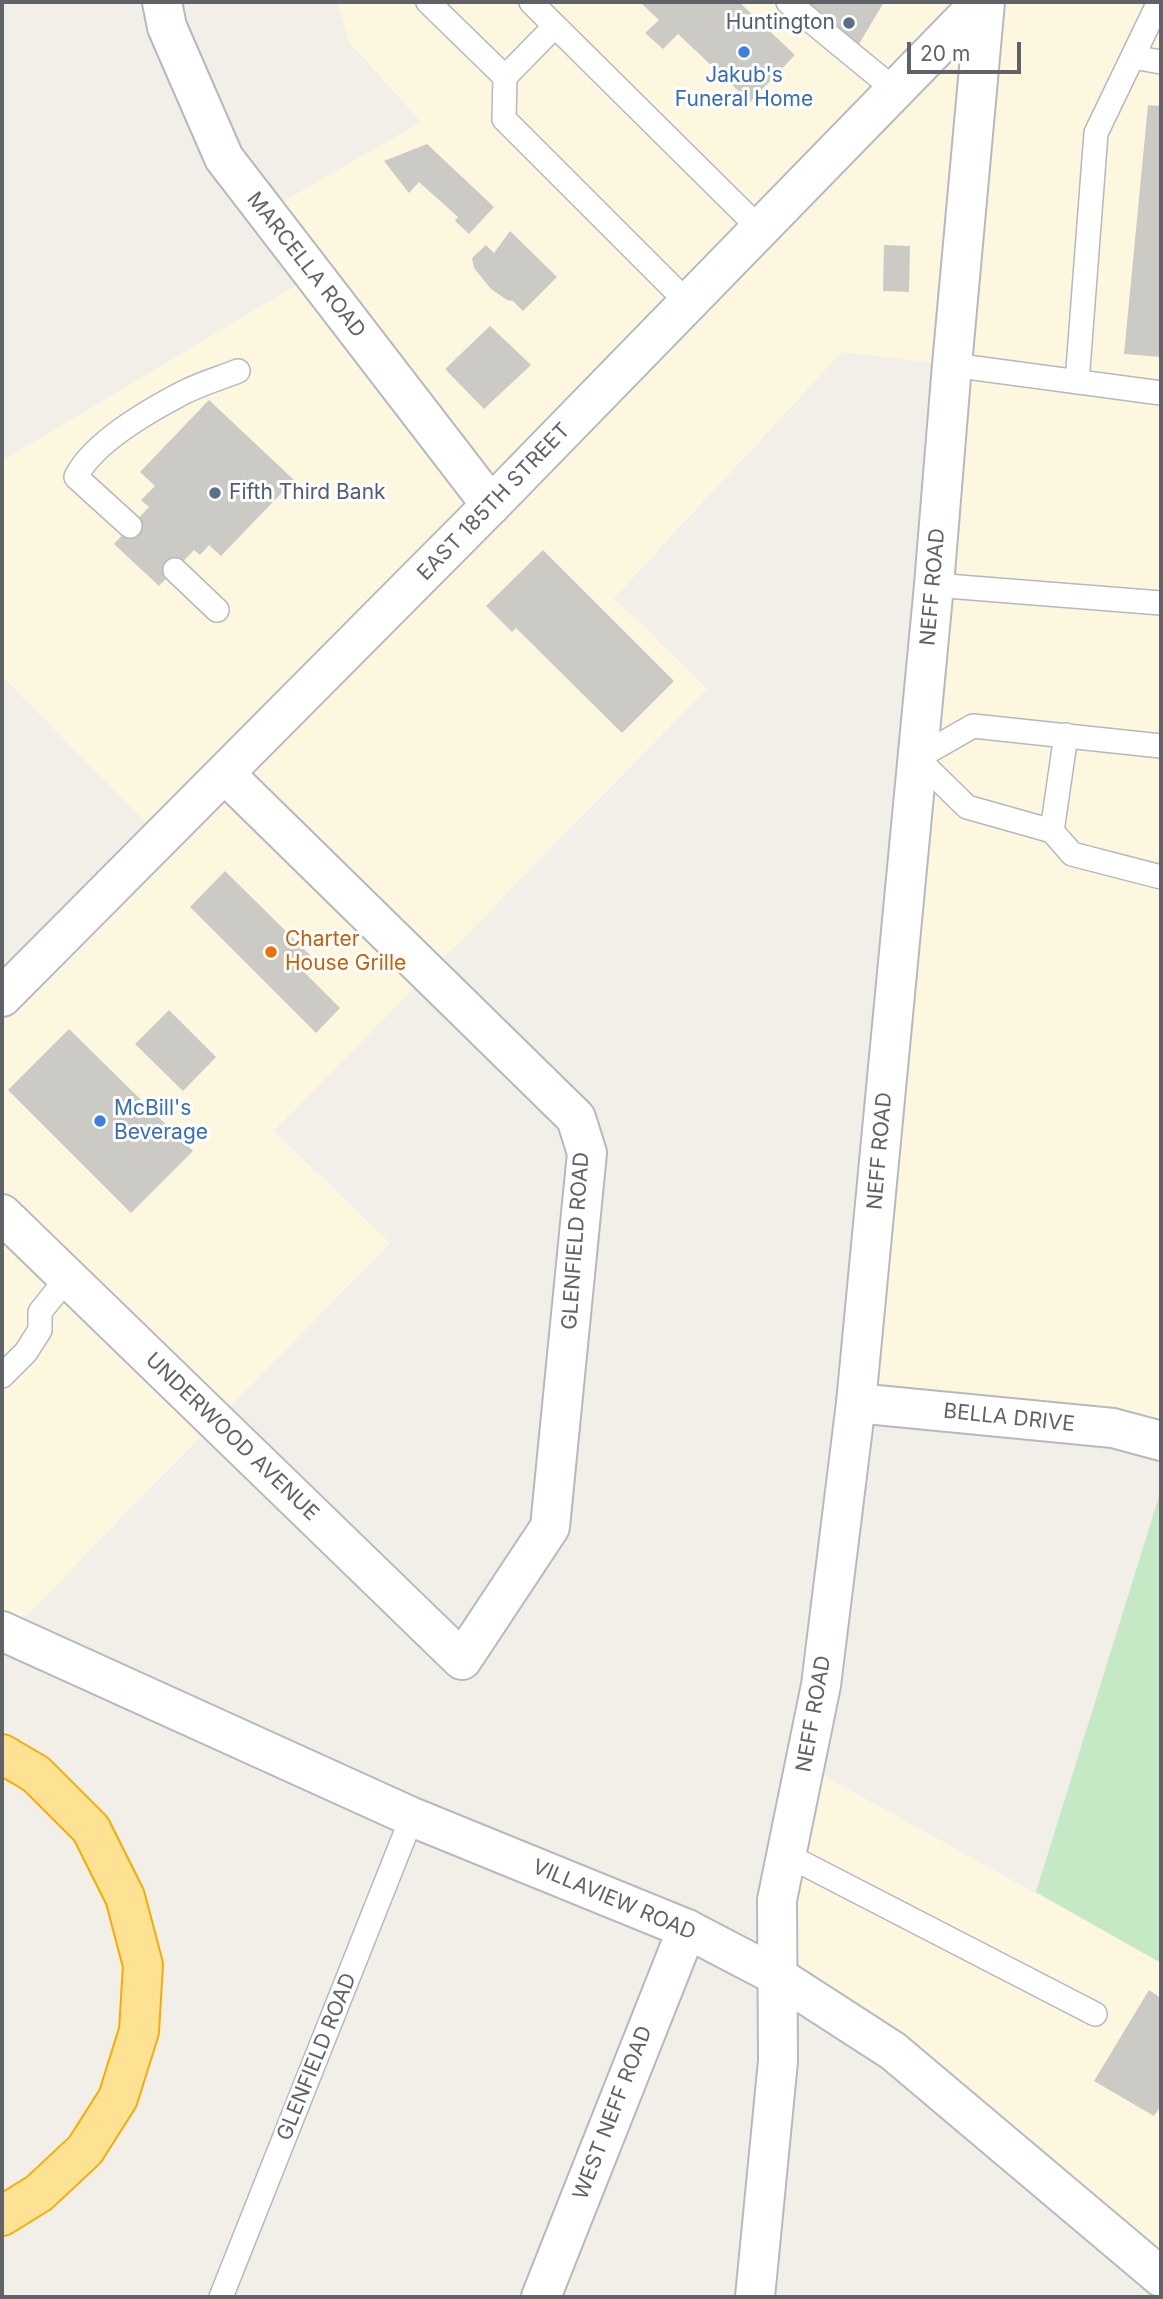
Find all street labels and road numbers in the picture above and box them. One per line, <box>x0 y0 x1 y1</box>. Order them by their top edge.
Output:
street label: MARCELLA ROAD <box>241 187 371 343</box>
street label: EAST 185TH STREET <box>412 418 576 586</box>
street label: NEFF ROAD <box>915 527 951 647</box>
street label: NEFF ROAD <box>862 1091 898 1211</box>
street label: GLENFIELD ROAD <box>557 1151 595 1331</box>
street label: UNDERWOOD AVENUE <box>140 1348 324 1526</box>
street label: BELLA DRIVE <box>942 1399 1076 1437</box>
street label: NEFF ROAD <box>791 1654 837 1774</box>
street label: VILLAVIEW ROAD <box>529 1854 699 1946</box>
street label: GLENFIELD ROAD <box>272 1970 362 2144</box>
street label: WEST NEFF ROAD <box>568 2023 658 2203</box>

